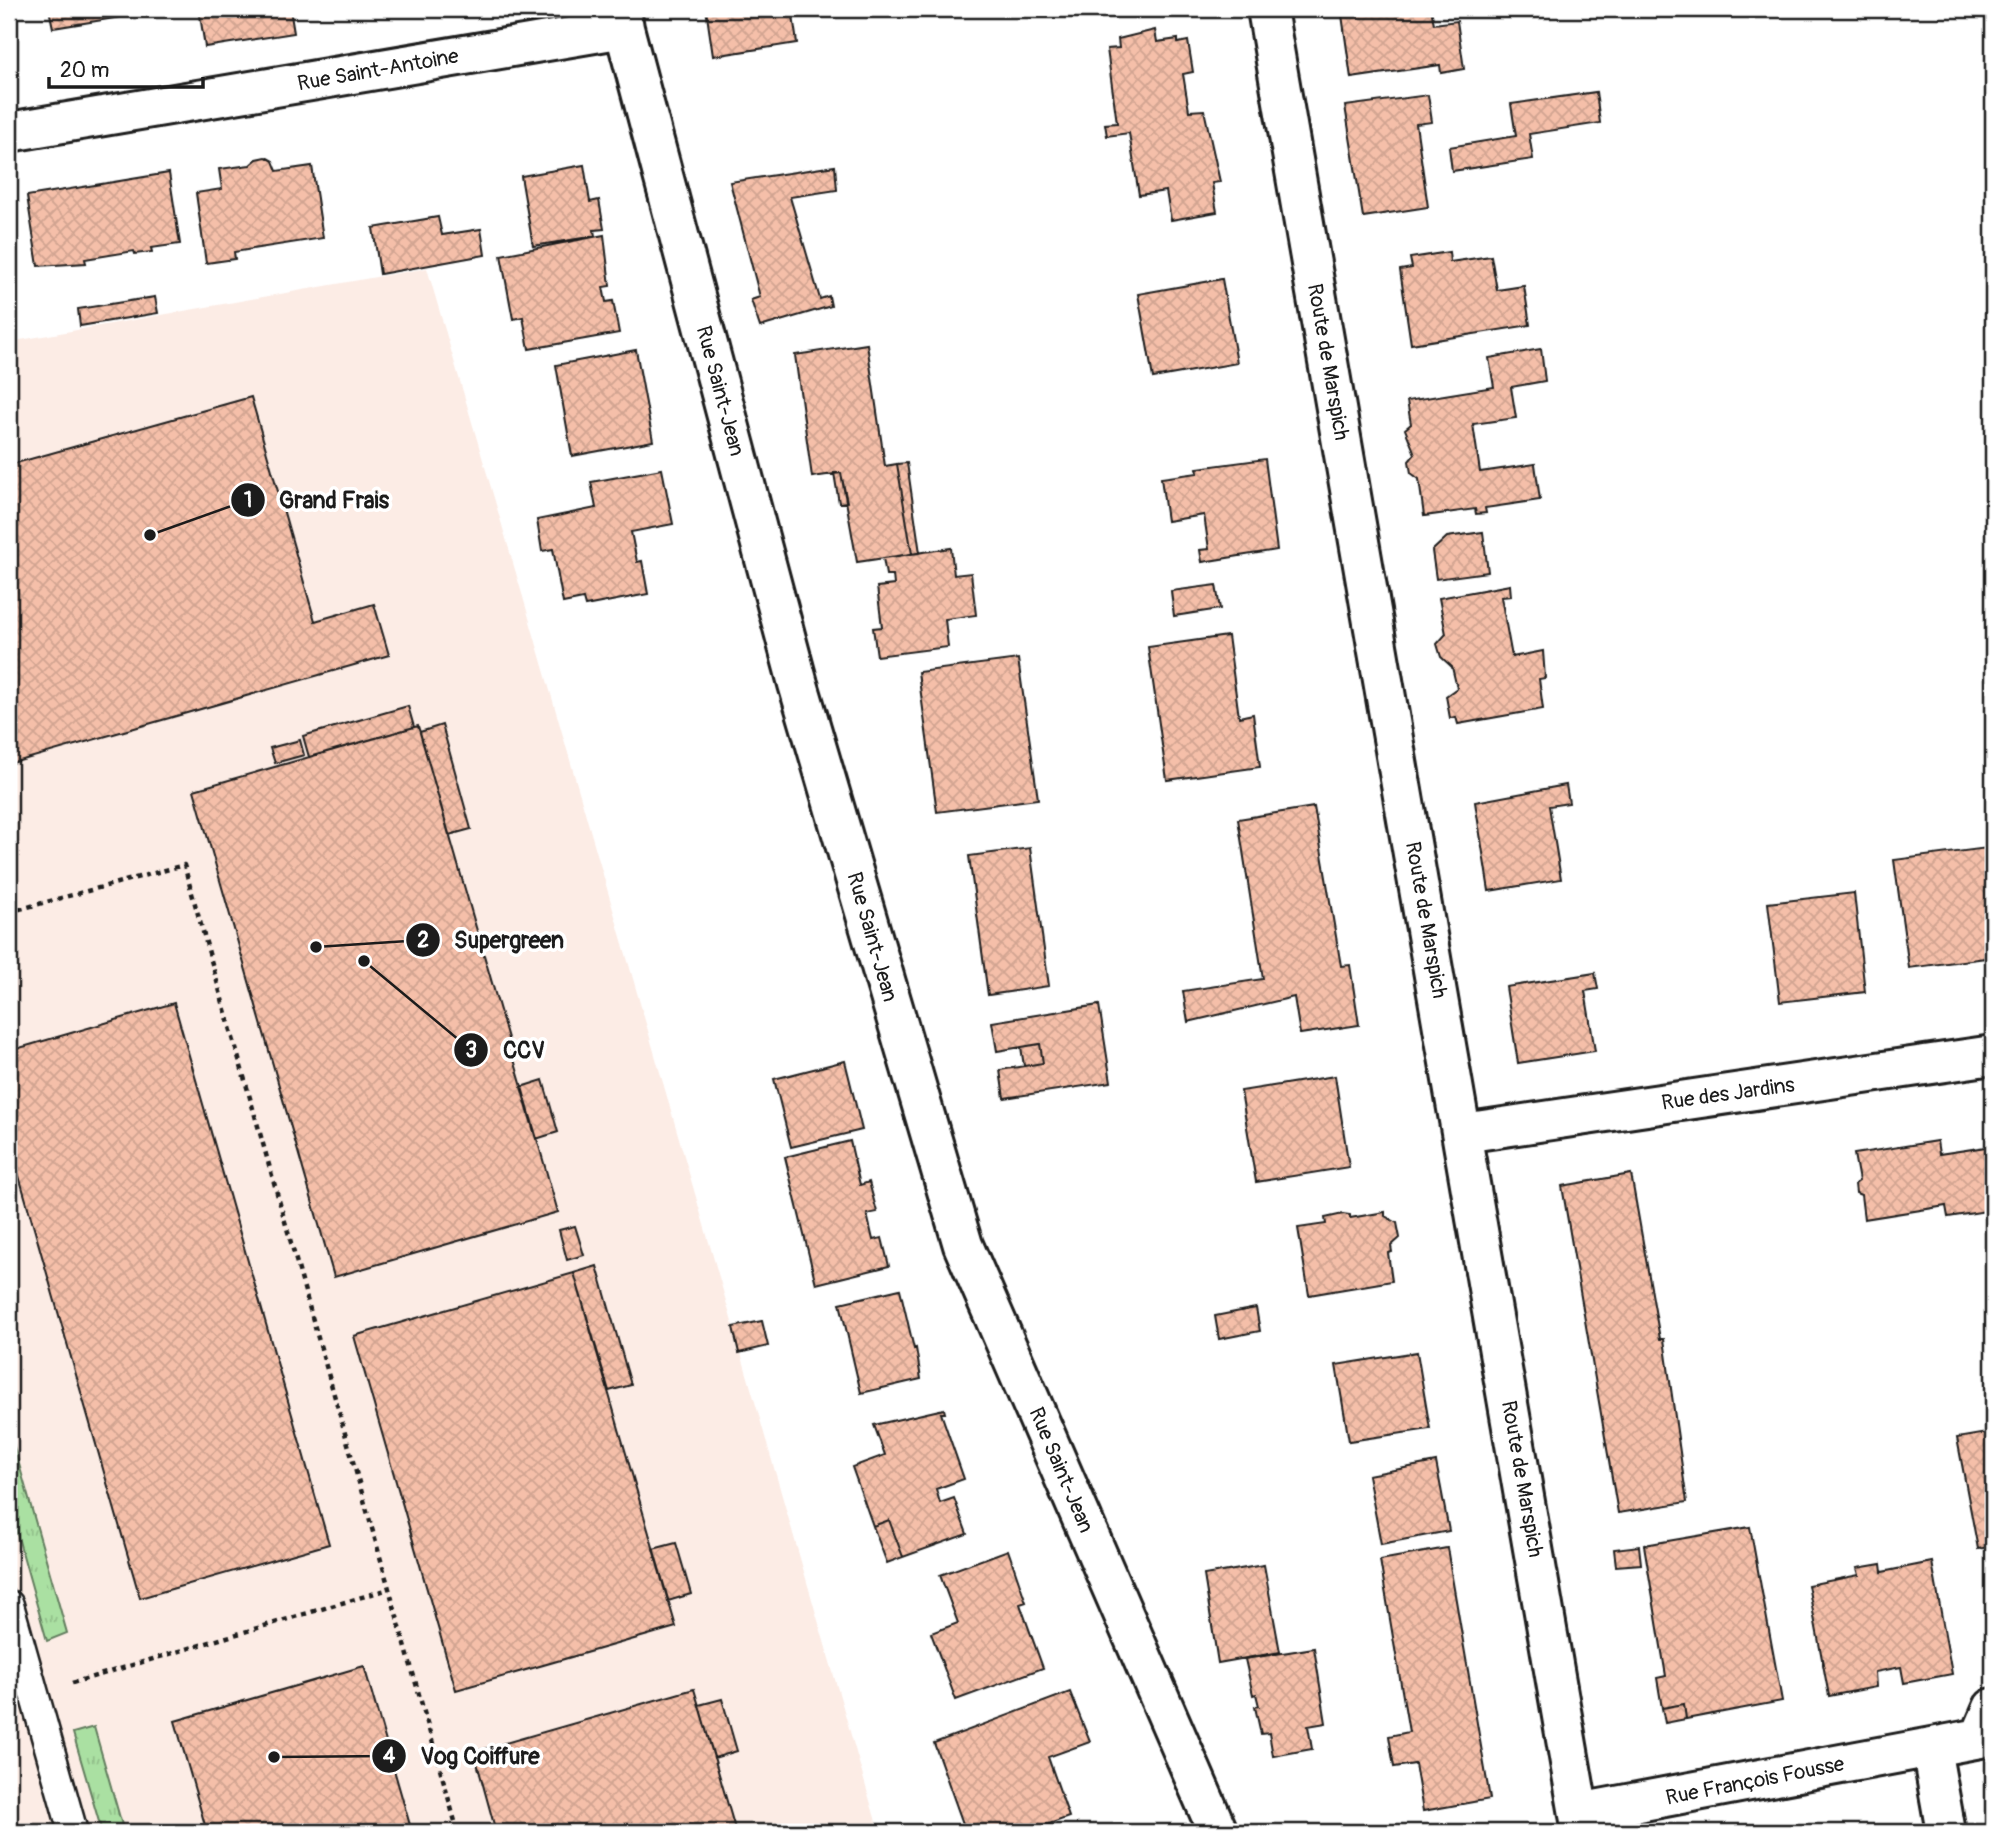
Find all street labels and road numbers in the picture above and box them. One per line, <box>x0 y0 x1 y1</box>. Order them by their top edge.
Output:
street label: Rue Saint-Antoine <box>295 42 461 97</box>
street label: Route de Marspich <box>1301 282 1355 442</box>
street label: Rue Saint-Jean <box>690 323 750 459</box>
street label: Route de Marspich <box>1399 840 1453 1000</box>
street label: Rue Saint-Jean <box>841 869 903 1005</box>
street label: Rue des Jardins <box>1660 1071 1797 1117</box>
street label: Route de Marspich <box>1495 1399 1549 1559</box>
street label: Rue Saint-Jean <box>1022 1403 1100 1537</box>
street label: Rue François Fousse <box>1663 1750 1847 1812</box>

